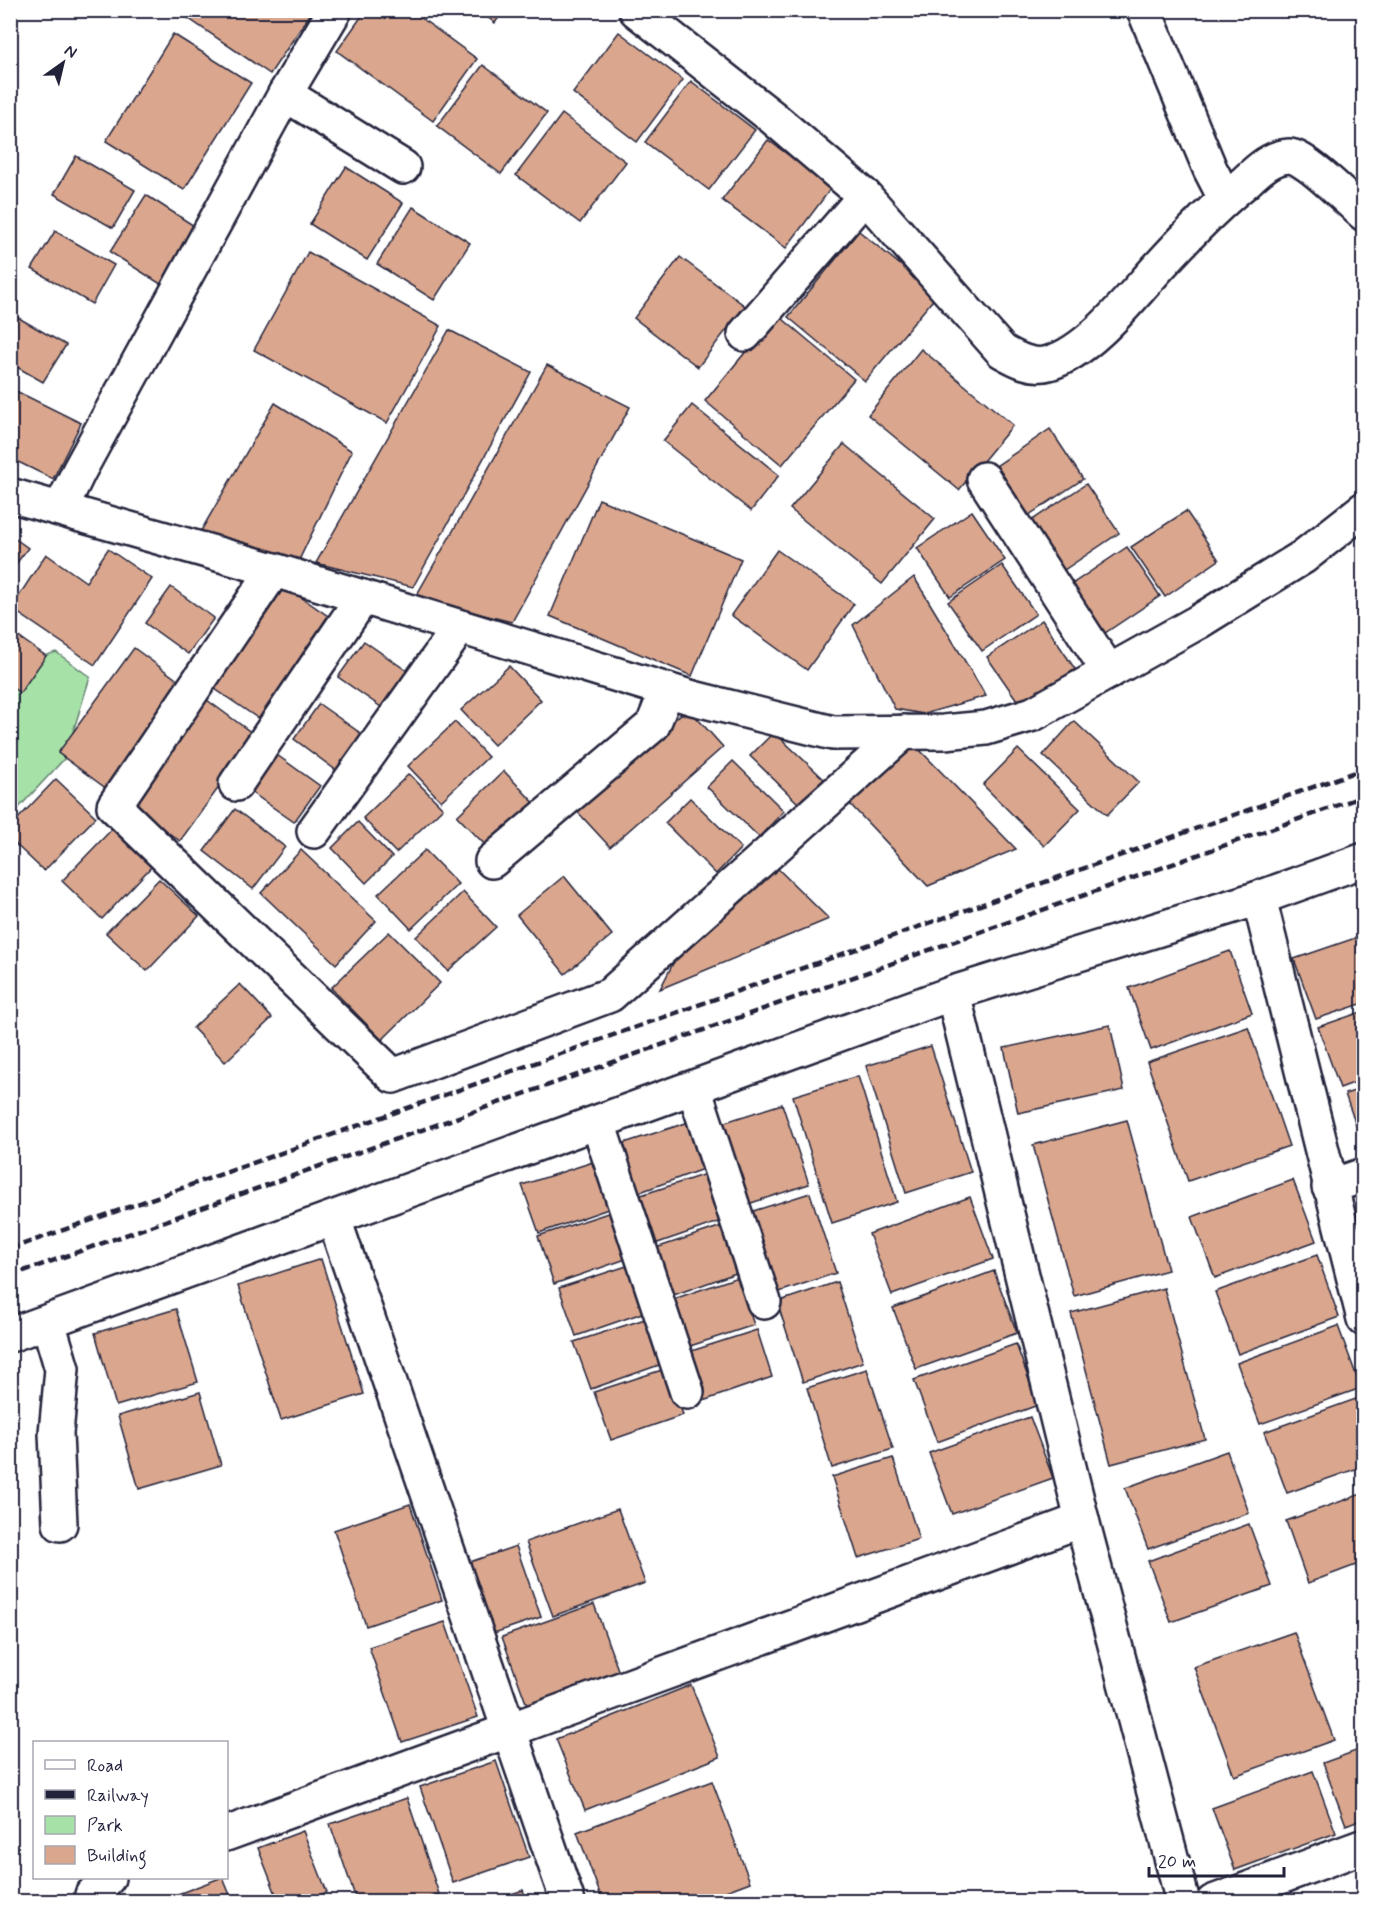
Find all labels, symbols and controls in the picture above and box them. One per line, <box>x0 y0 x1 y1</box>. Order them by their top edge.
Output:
north arrow <box>33 33 93 93</box>
text: N <box>60 40 81 63</box>
legend <box>33 1741 228 1879</box>
text: Road <box>87 1754 123 1778</box>
text: Railway <box>87 1784 149 1808</box>
text: Park <box>87 1814 123 1838</box>
scale bar <box>1149 1840 1284 1878</box>
text: Building <box>87 1844 147 1870</box>
text: 20 m <box>1158 1850 1196 1874</box>

